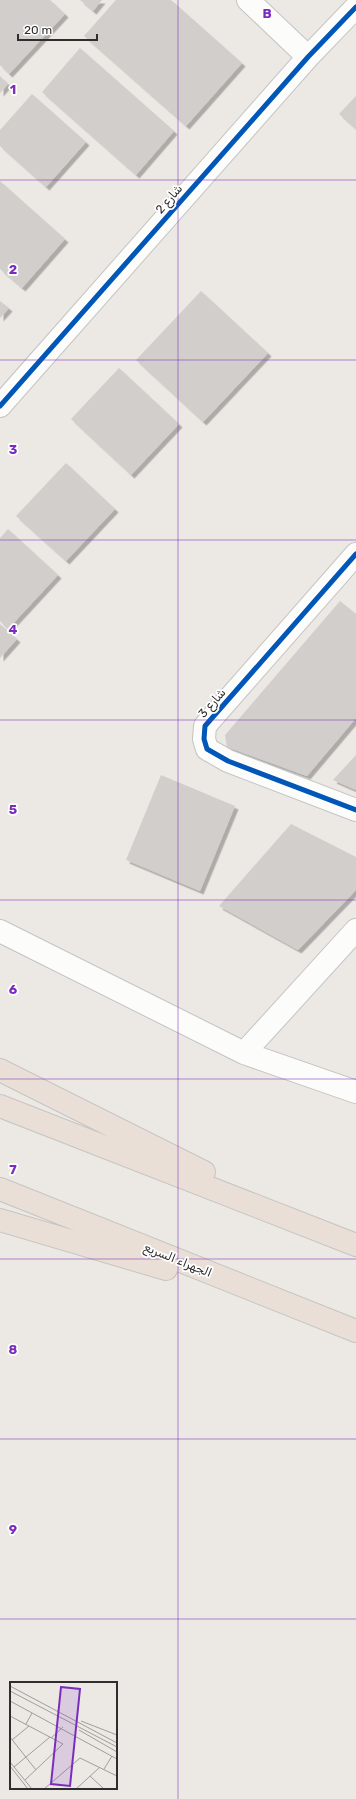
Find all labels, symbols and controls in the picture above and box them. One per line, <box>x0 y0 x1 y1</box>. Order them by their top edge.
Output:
text: B <box>262 6 272 21</box>
scale bar <box>18 16 97 42</box>
text: 20 m <box>24 23 52 37</box>
text: 1 <box>10 82 16 97</box>
street label: شارع 2 <box>153 182 187 218</box>
text: 2 <box>9 262 17 277</box>
text: 3 <box>9 442 18 457</box>
text: 4 <box>9 622 18 637</box>
street label: شارع 3 <box>196 686 230 722</box>
text: 5 <box>9 802 17 817</box>
text: 6 <box>9 982 18 997</box>
text: 7 <box>9 1162 17 1177</box>
street label: الجهراء السريع <box>141 1240 214 1282</box>
text: 8 <box>9 1342 18 1357</box>
text: 9 <box>9 1522 17 1537</box>
inset map <box>10 1682 117 1789</box>

